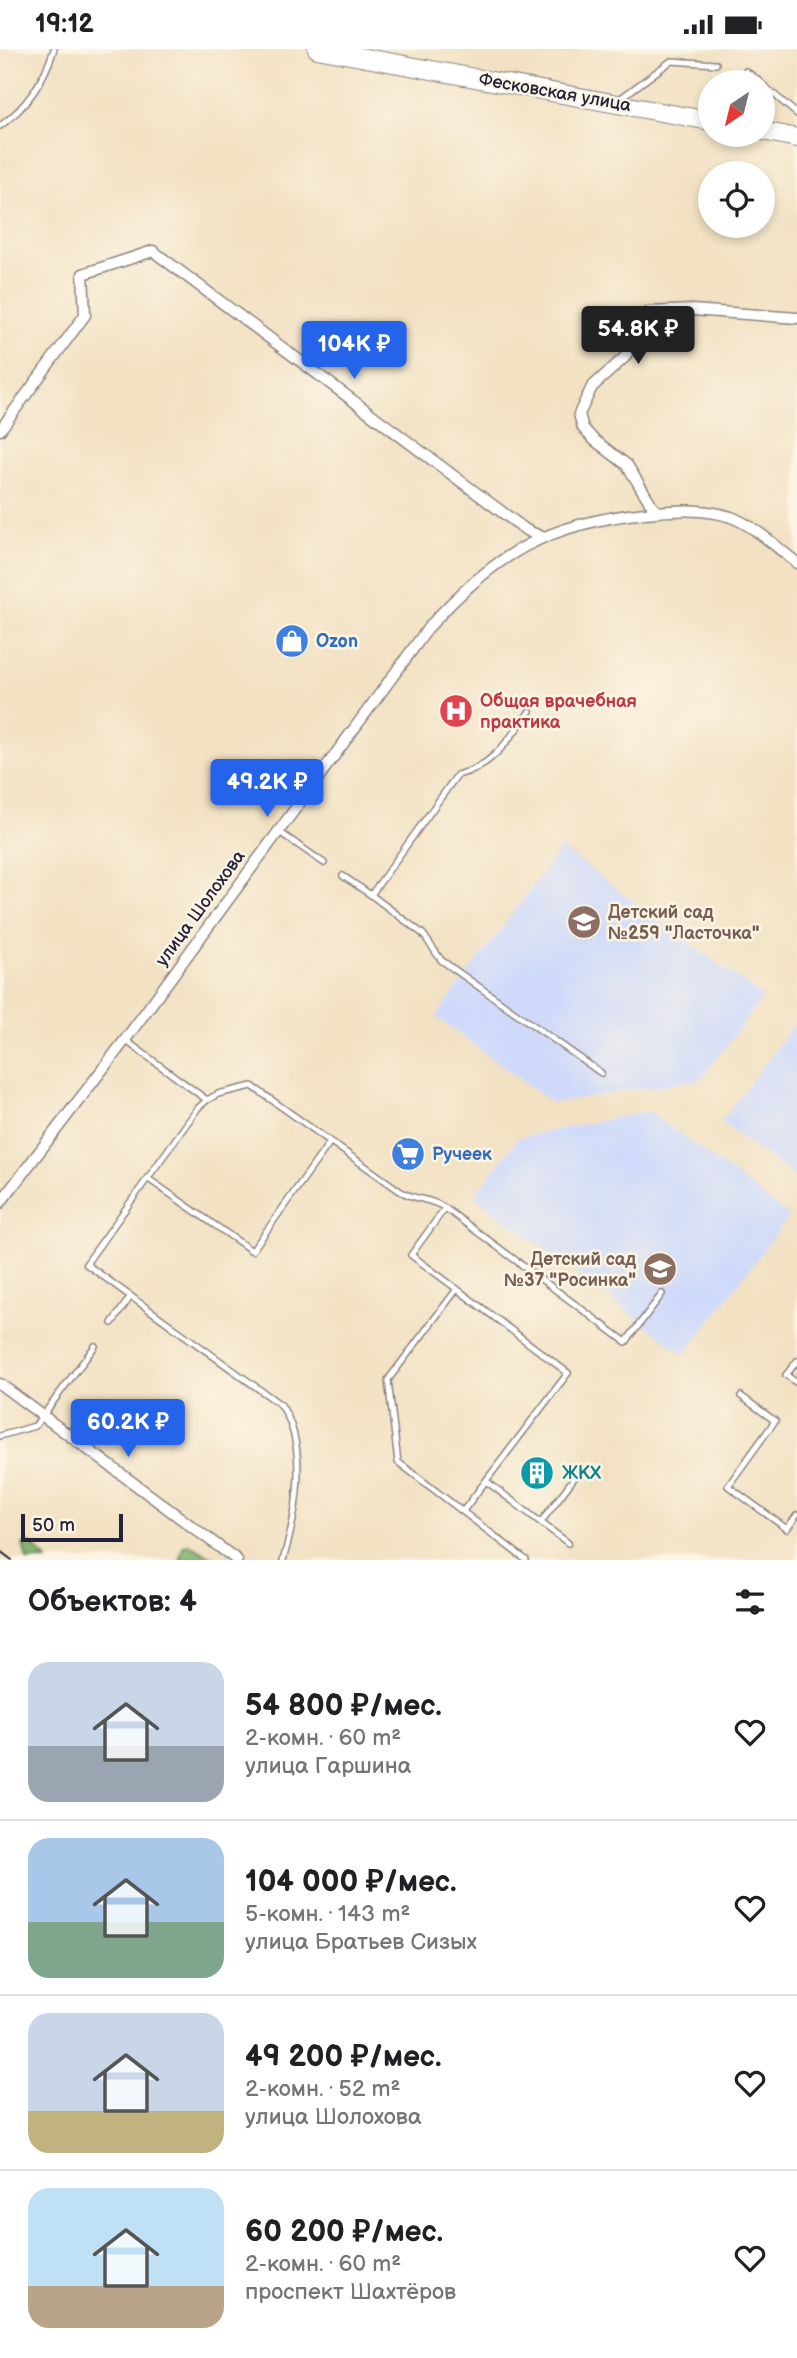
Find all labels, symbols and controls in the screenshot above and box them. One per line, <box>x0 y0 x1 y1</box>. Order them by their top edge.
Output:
text: 19:12 <box>35 9 94 40</box>
street label: Фесковская улица <box>477 69 633 116</box>
north arrow <box>698 70 775 147</box>
map controls <box>698 70 775 238</box>
button: locate <box>698 161 775 238</box>
pin: 54.8K ₽ <box>573 307 703 366</box>
text: 54.8K ₽ <box>598 315 678 343</box>
pin: 104K ₽ <box>297 321 411 381</box>
text: 104K ₽ <box>318 330 390 358</box>
shop icon: Ozon <box>273 622 311 660</box>
place label: Ozon <box>316 631 358 652</box>
place label: Общая врачебная практика <box>480 691 637 733</box>
hospital icon: Общая врачебная практика <box>437 692 475 730</box>
pin: 49.2K ₽ <box>202 759 332 819</box>
text: 49.2K ₽ <box>226 768 308 796</box>
street label: улица Шолохова <box>151 846 250 970</box>
place label: Детский сад №259 "Ласточка" <box>608 902 760 944</box>
school or university icon: Детский сад №259 "Ласточка" <box>565 903 603 941</box>
supermarket icon: Ручеек <box>389 1135 427 1173</box>
place label: Ручеек <box>432 1144 492 1165</box>
place label: Детский сад №37 "Росинка" <box>504 1249 636 1291</box>
school or university icon: Детский сад №37 "Росинка" <box>641 1250 679 1288</box>
pin: 60.2K ₽ <box>63 1399 193 1459</box>
text: 60.2K ₽ <box>87 1408 169 1436</box>
building icon: ЖКХ <box>518 1454 556 1492</box>
place label: ЖКХ <box>562 1463 601 1484</box>
scale bar <box>21 1511 122 1543</box>
text: 50 m <box>32 1514 75 1537</box>
icon: filters <box>731 1583 769 1621</box>
text: Объектов: 4 <box>28 1584 197 1620</box>
text: 54 800 ₽/мес. <box>245 1688 442 1724</box>
icon: home <box>84 1690 168 1774</box>
icon: heart <box>731 1713 769 1751</box>
text: 2-комн. · 60 m² <box>245 1724 401 1752</box>
text: улица Гаршина <box>245 1752 411 1780</box>
text: 104 000 ₽/мес. <box>245 1864 457 1900</box>
icon: home <box>84 1866 168 1950</box>
icon: heart <box>731 1889 769 1927</box>
text: 5-комн. · 143 m² <box>245 1900 410 1928</box>
text: улица Братьев Сизых <box>245 1928 477 1956</box>
text: 49 200 ₽/мес. <box>245 2039 442 2075</box>
icon: home <box>84 2041 168 2125</box>
icon: heart <box>731 2064 769 2102</box>
text: 2-комн. · 52 m² <box>245 2075 400 2103</box>
text: улица Шолохова <box>245 2103 421 2131</box>
text: 60 200 ₽/мес. <box>245 2214 443 2250</box>
icon: home <box>84 2216 168 2300</box>
icon: heart <box>731 2239 769 2277</box>
text: 2-комн. · 60 m² <box>245 2250 401 2278</box>
text: проспект Шахтёров <box>245 2278 456 2306</box>

